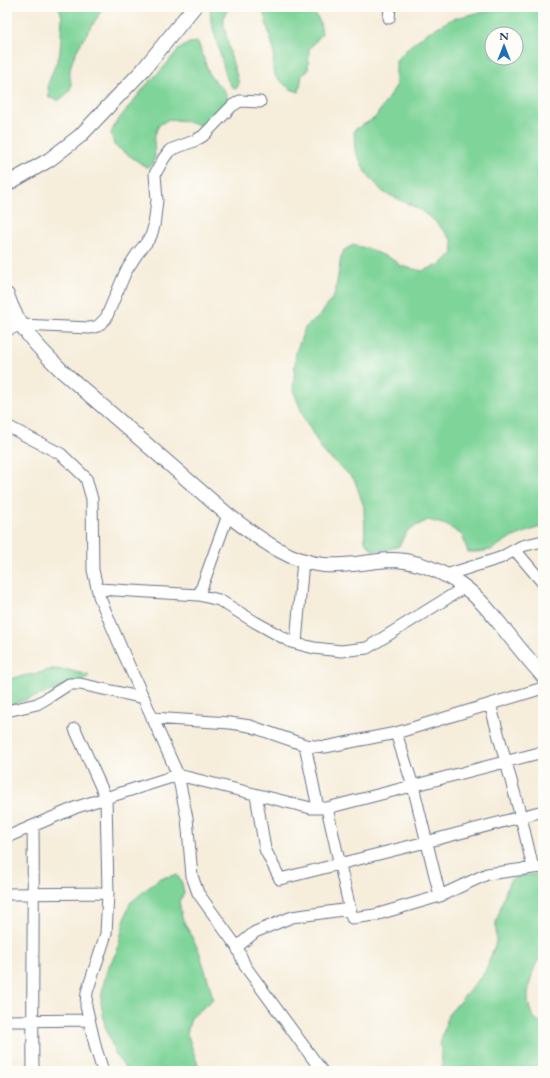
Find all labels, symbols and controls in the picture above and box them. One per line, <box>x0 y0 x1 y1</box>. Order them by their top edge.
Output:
north arrow <box>484 26 524 66</box>
text: N <box>499 29 509 44</box>

